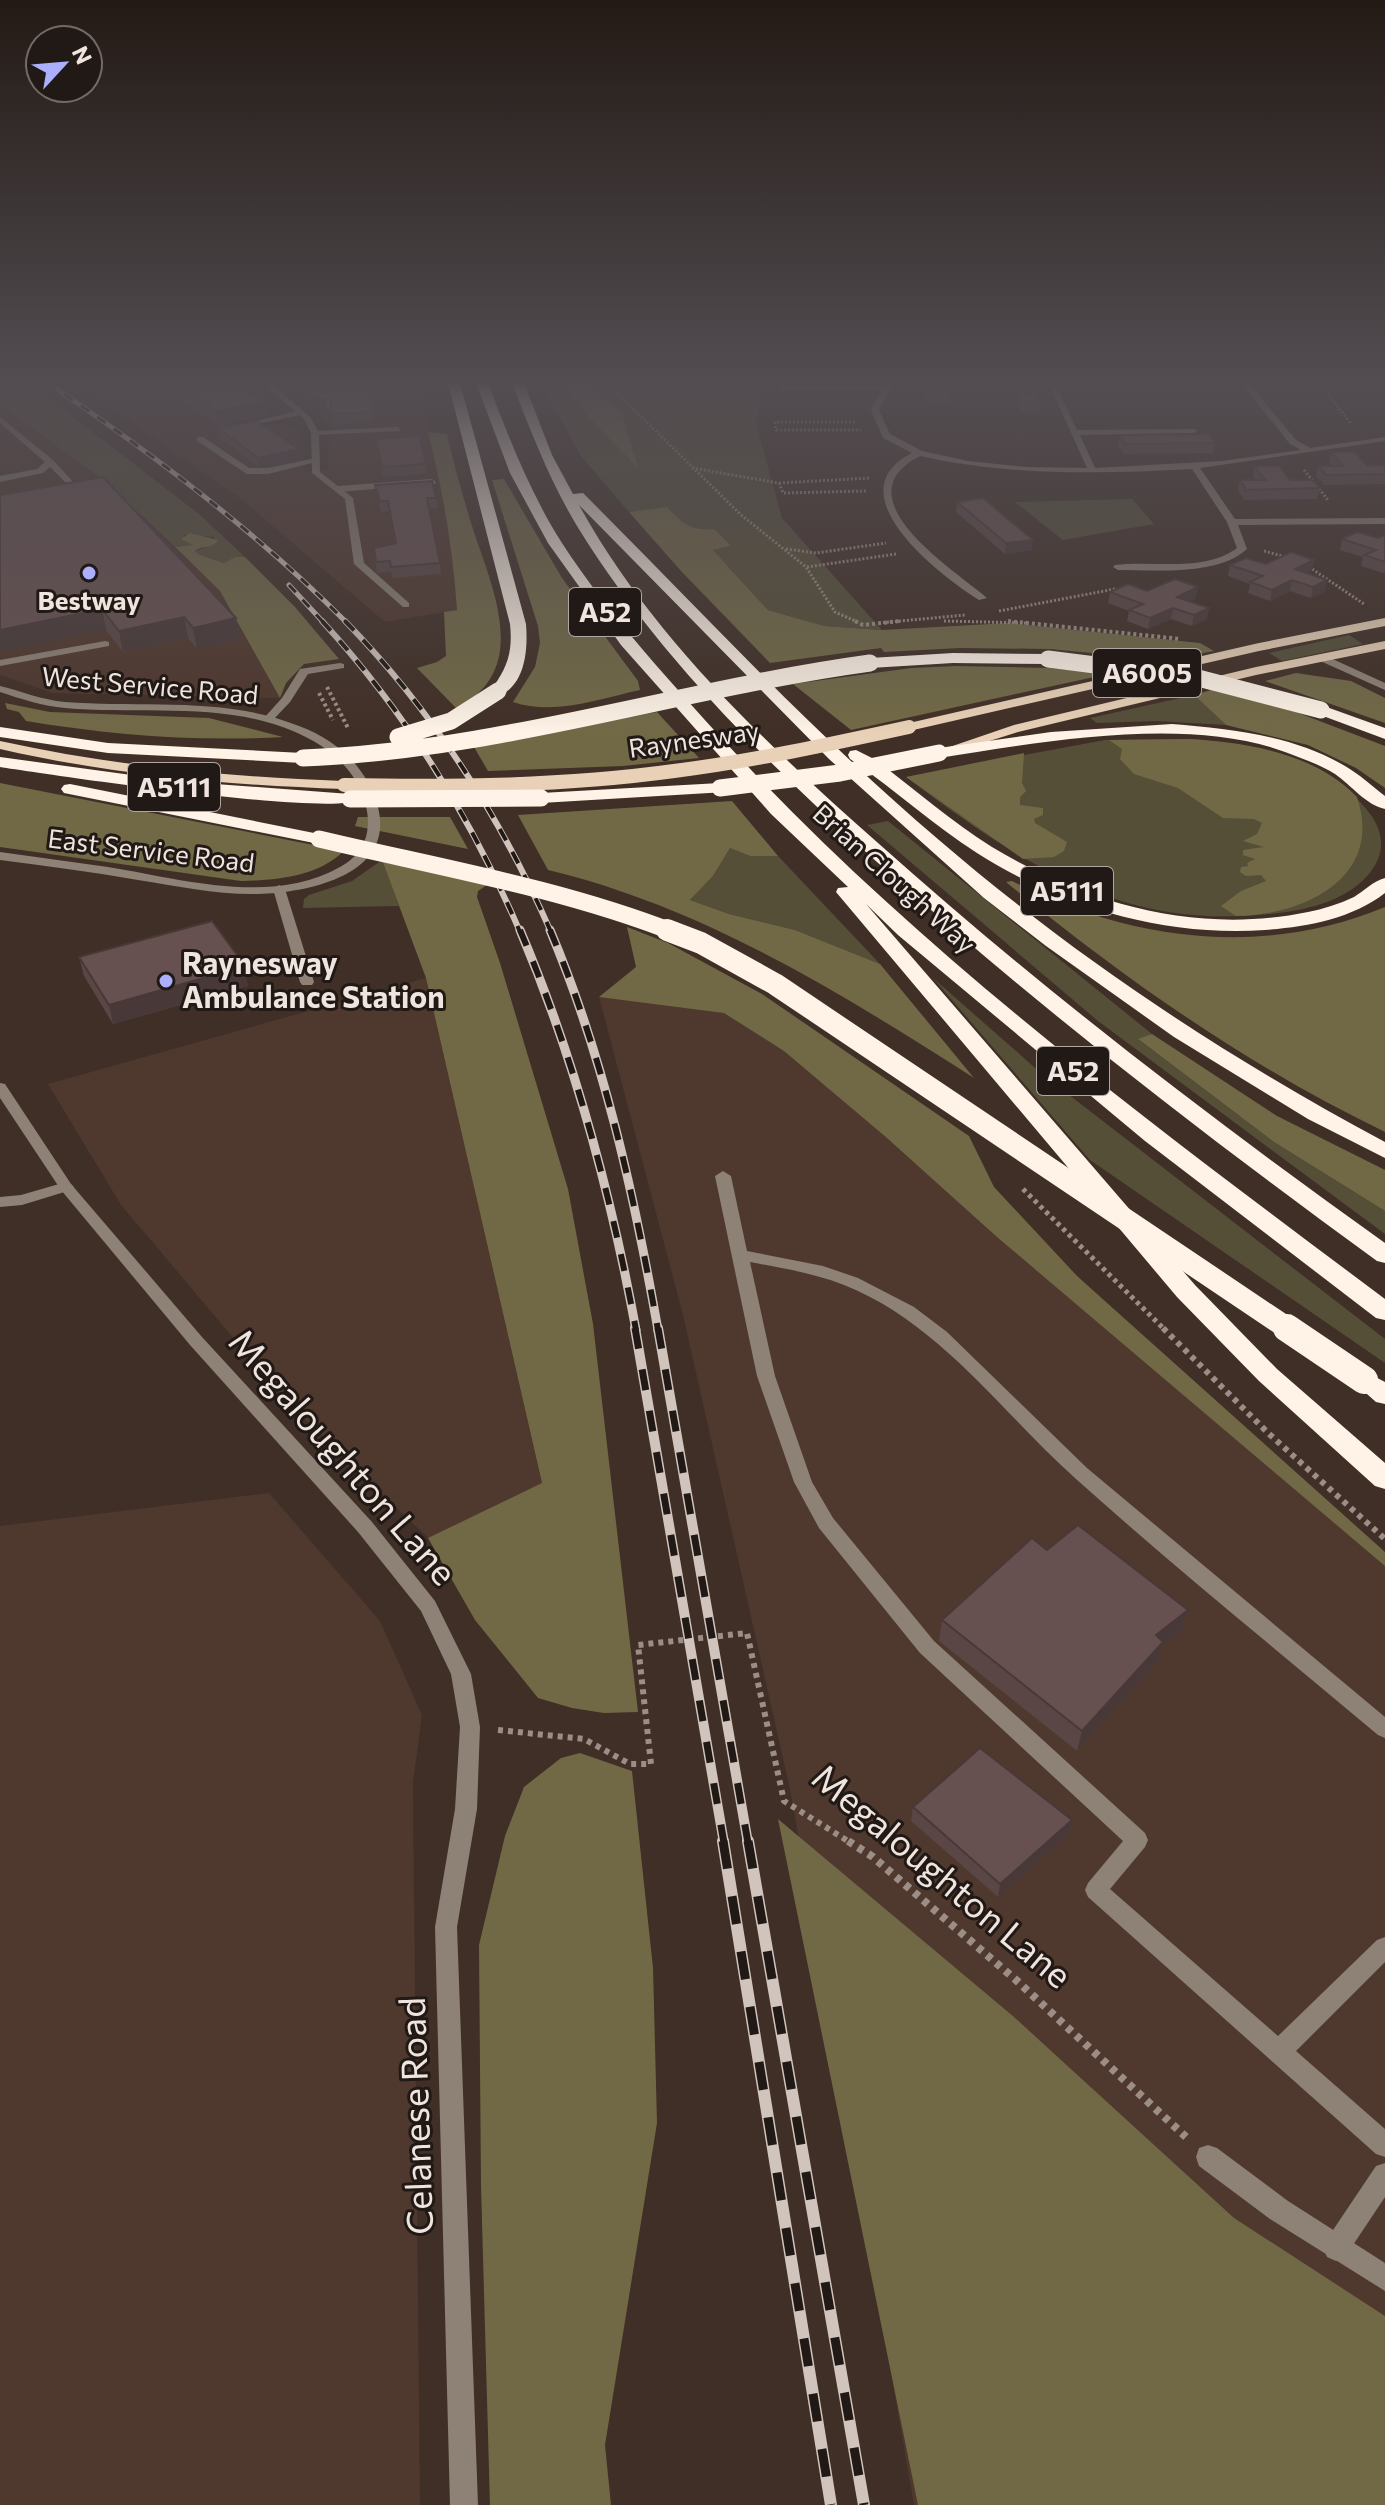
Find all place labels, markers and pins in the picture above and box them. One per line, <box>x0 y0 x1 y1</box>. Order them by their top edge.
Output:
marker: Bestway <box>80 564 98 582</box>
place label: Bestway <box>38 584 140 615</box>
place label: Raynesway Ambulance Station <box>182 943 445 1014</box>
marker: Raynesway Ambulance Station <box>157 972 175 990</box>

